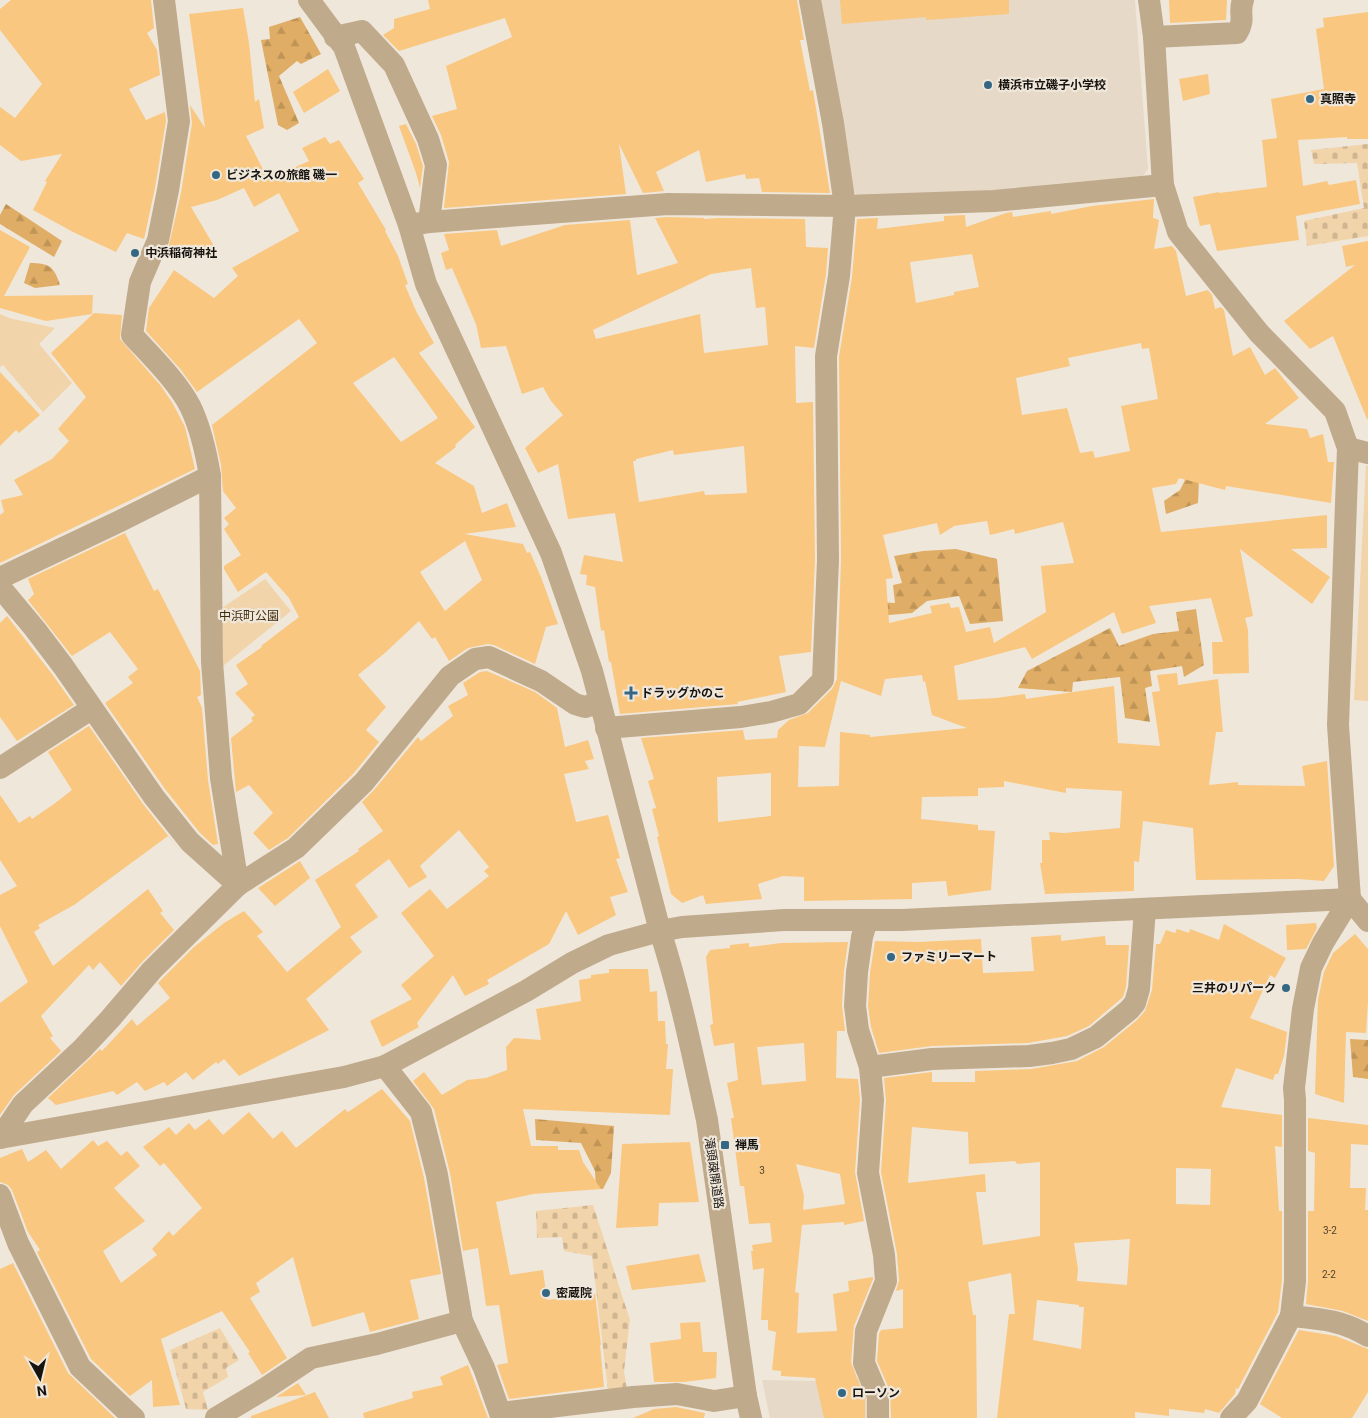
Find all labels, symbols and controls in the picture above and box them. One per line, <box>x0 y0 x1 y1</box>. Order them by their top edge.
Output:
place label: 横浜市立磯子小学校 <box>998 78 1106 92</box>
marker: 横浜市立磯子小学校 <box>982 79 994 91</box>
place label: 真照寺 <box>1320 92 1356 106</box>
marker: 真照寺 <box>1304 93 1316 105</box>
place label: ビジネスの旅館 磯一 <box>226 168 337 182</box>
marker: ビジネスの旅館 磯一 <box>210 169 222 181</box>
place label: 中浜稲荷神社 <box>145 246 217 260</box>
marker: 中浜稲荷神社 <box>129 247 141 259</box>
park label: 中浜町公園 <box>219 609 279 623</box>
place label: ドラッグかのこ <box>641 686 725 700</box>
marker: ドラッグかのこ <box>625 687 637 699</box>
place label: ファミリーマート <box>901 950 997 964</box>
marker: ファミリーマート <box>885 951 897 963</box>
place label: 三井のリパーク <box>1192 981 1276 995</box>
marker: 三井のリパーク <box>1280 982 1292 994</box>
street label: 滝頭疎開道路 <box>702 1136 726 1210</box>
place label: 禅馬 <box>735 1138 759 1152</box>
marker: 禅馬 <box>719 1139 731 1151</box>
house number: 3 <box>759 1165 765 1176</box>
house number: 3-2 <box>1323 1225 1337 1236</box>
house number: 2-2 <box>1322 1269 1336 1280</box>
place label: 密蔵院 <box>556 1286 592 1300</box>
marker: 密蔵院 <box>540 1287 552 1299</box>
north arrow <box>15 1353 65 1403</box>
text: N <box>36 1382 48 1399</box>
place label: ローソン <box>852 1386 900 1400</box>
marker: ローソン <box>836 1387 848 1399</box>

